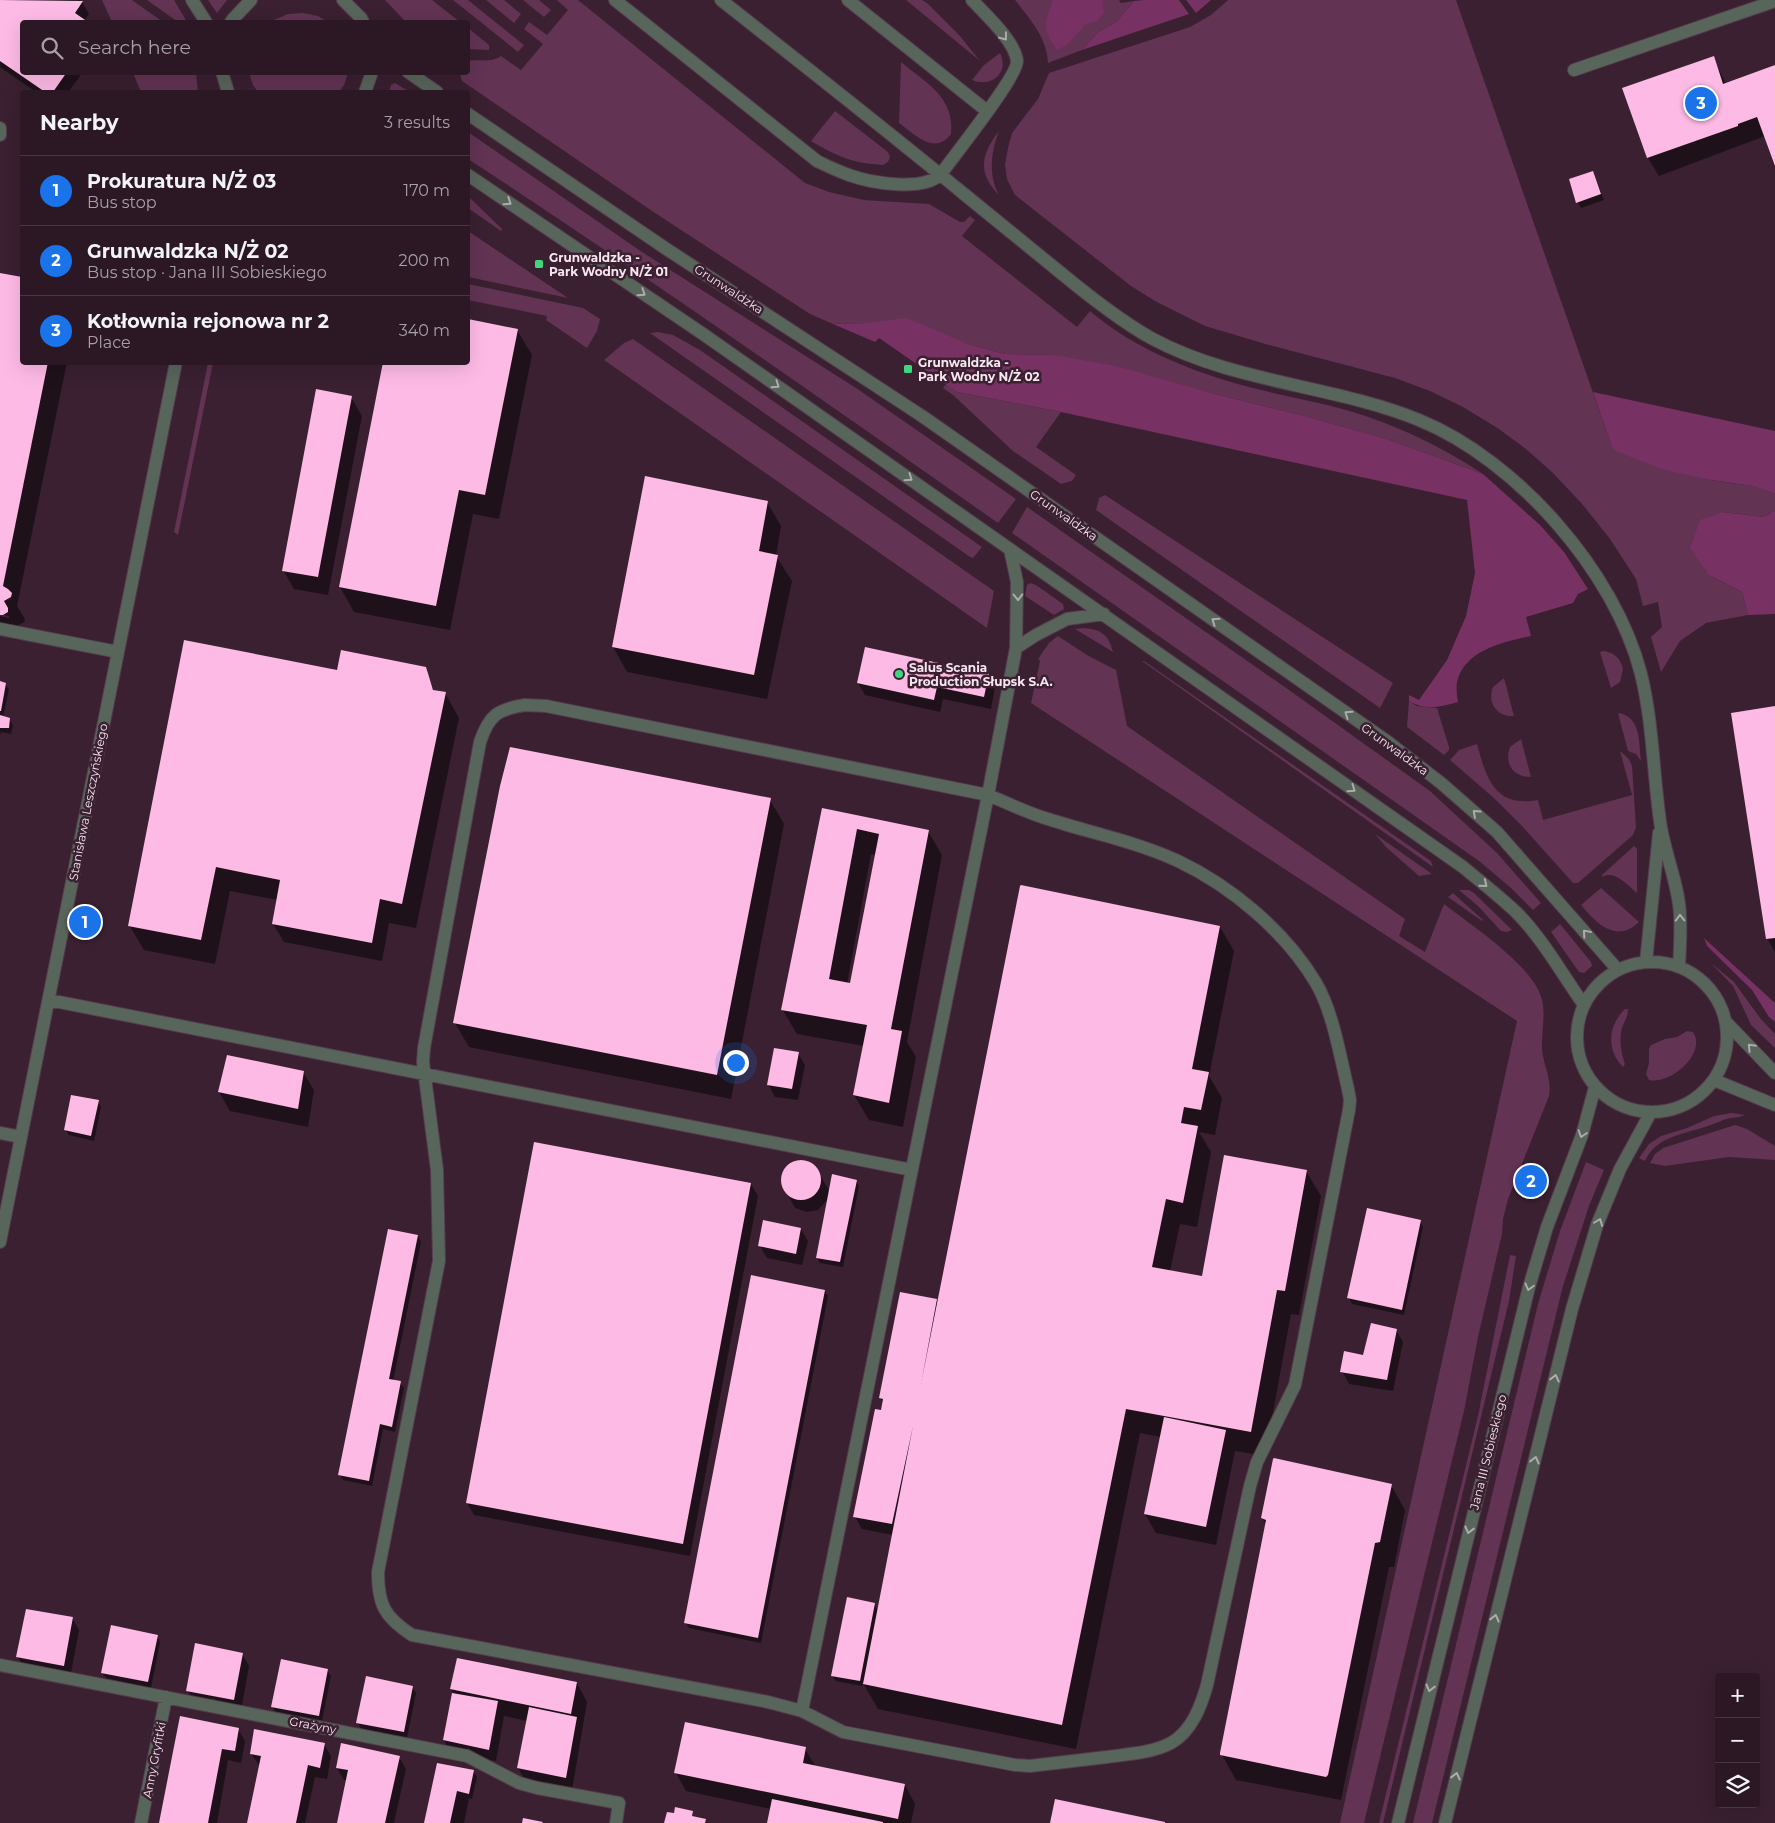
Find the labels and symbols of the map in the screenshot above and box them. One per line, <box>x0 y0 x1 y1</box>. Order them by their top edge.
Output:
one-way arrow <box>998 31 1007 41</box>
pin: 3 <box>1685 84 1717 122</box>
one-way arrow <box>502 196 512 205</box>
place label: Grunwaldzka - Park Wodny N/Ż 01 <box>549 250 668 279</box>
marker: Grunwaldzka - Park Wodny N/Ż 01 <box>533 258 545 270</box>
street label: Grunwaldzka <box>692 261 766 317</box>
one-way arrow <box>637 287 646 297</box>
place label: Grunwaldzka - Park Wodny N/Ż 02 <box>918 355 1040 384</box>
marker: Grunwaldzka - Park Wodny N/Ż 02 <box>902 363 914 375</box>
one-way arrow <box>770 379 780 388</box>
one-way arrow <box>904 472 913 481</box>
street label: Grunwaldzka <box>1027 486 1101 544</box>
one-way arrow <box>1012 593 1023 601</box>
one-way arrow <box>1211 618 1221 627</box>
place label: Salus Scania Production Słupsk S.A. <box>909 660 1053 689</box>
marker: Salus Scania Production Słupsk S.A. <box>893 668 905 680</box>
one-way arrow <box>1344 711 1354 720</box>
street label: Grunwaldzka <box>1359 720 1431 778</box>
street label: Stanisława Leszczyńskiego <box>65 722 111 882</box>
one-way arrow <box>1346 783 1356 792</box>
one-way arrow <box>1473 810 1482 819</box>
one-way arrow <box>1478 878 1487 887</box>
pin: 1 <box>69 903 101 941</box>
one-way arrow <box>1675 914 1685 922</box>
one-way arrow <box>1583 929 1592 938</box>
one-way arrow <box>1747 1044 1756 1053</box>
your location <box>723 1050 749 1076</box>
one-way arrow <box>1578 1129 1588 1137</box>
pin: 2 <box>1515 1162 1547 1200</box>
one-way arrow <box>1593 1218 1603 1227</box>
one-way arrow <box>1524 1283 1535 1292</box>
one-way arrow <box>1549 1374 1560 1383</box>
street label: Jana III Sobieskiego <box>1466 1393 1510 1512</box>
one-way arrow <box>1529 1457 1539 1465</box>
one-way arrow <box>1465 1525 1475 1533</box>
one-way arrow <box>1490 1614 1500 1622</box>
one-way arrow <box>1425 1683 1436 1692</box>
street label: Grażyny <box>288 1713 338 1737</box>
street label: Anny Gryfitki <box>139 1721 169 1799</box>
one-way arrow <box>1451 1772 1461 1780</box>

